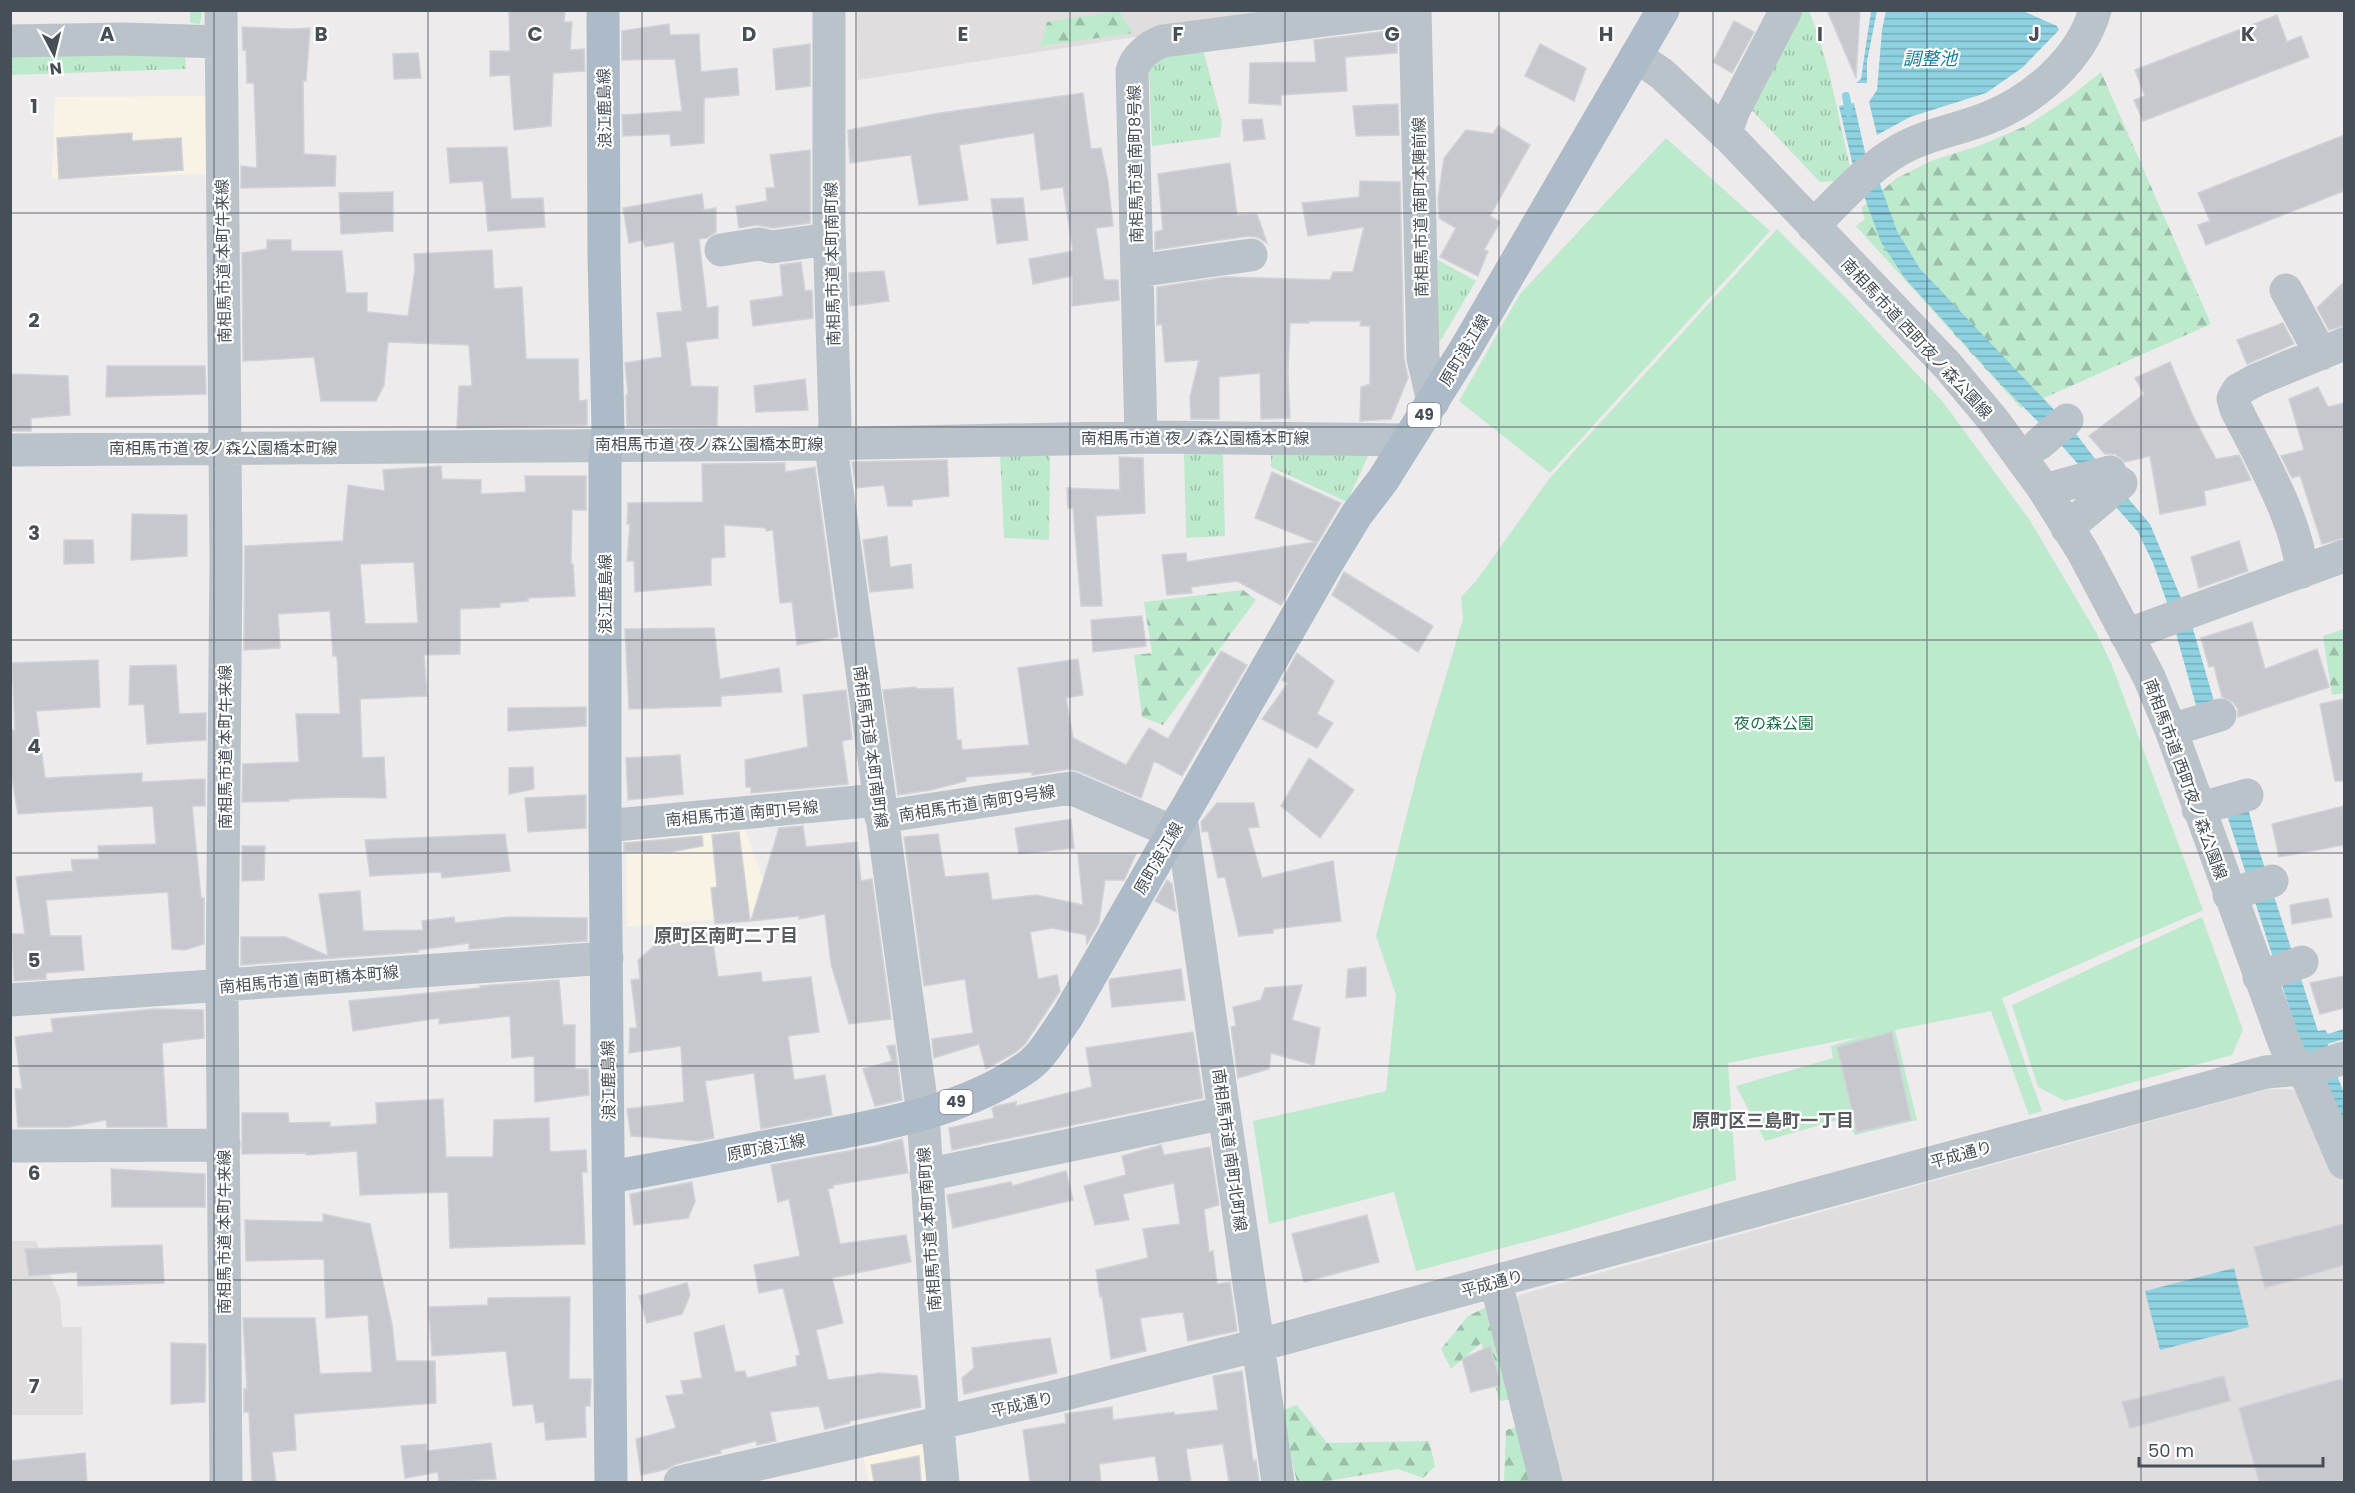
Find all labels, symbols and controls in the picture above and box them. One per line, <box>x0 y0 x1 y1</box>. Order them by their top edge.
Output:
text: A <box>100 20 115 48</box>
text: B <box>314 20 328 48</box>
text: C <box>527 20 543 48</box>
text: D <box>742 20 756 48</box>
text: E <box>958 20 968 48</box>
text: F <box>1173 20 1184 48</box>
text: G <box>1384 20 1400 48</box>
text: H <box>1599 20 1613 48</box>
text: I <box>1817 20 1823 48</box>
text: J <box>2028 20 2040 48</box>
text: K <box>2241 20 2255 48</box>
north arrow <box>24 24 84 84</box>
water label: 調整池 <box>1903 46 1959 71</box>
text: N <box>48 56 63 81</box>
street label: 浪江鹿島線 <box>592 68 617 148</box>
street label: 南相馬市道 南町8号線 <box>1123 85 1148 243</box>
text: 1 <box>30 92 38 120</box>
street label: 南相馬市道 南町本陣前線 <box>1407 117 1434 297</box>
street label: 南相馬市道 本町牛来線 <box>211 179 236 343</box>
street label: 南相馬市道 本町南町線 <box>820 182 845 346</box>
street label: 南相馬市道 西町夜ノ森公園線 <box>1836 253 1997 424</box>
text: 2 <box>28 306 40 334</box>
street label: 原町浪江線 <box>1434 310 1495 390</box>
road number: 49 <box>1408 403 1440 427</box>
street label: 南相馬市道 夜ノ森公園橋本町線 <box>1081 427 1309 450</box>
street label: 南相馬市道 夜ノ森公園橋本町線 <box>595 433 823 456</box>
street label: 南相馬市道 夜ノ森公園橋本町線 <box>109 437 337 460</box>
text: 3 <box>28 519 40 547</box>
street label: 浪江鹿島線 <box>594 554 617 634</box>
street label: 南相馬市道 本町南町線 <box>848 664 893 830</box>
street label: 南相馬市道 本町牛来線 <box>214 665 237 829</box>
street label: 南相馬市道 西町夜ノ森公園線 <box>2138 675 2233 883</box>
park label: 夜の森公園 <box>1734 712 1814 735</box>
text: 4 <box>27 732 41 760</box>
street label: 南相馬市道 南町9号線 <box>897 780 1057 827</box>
street label: 南相馬市道 南町1号線 <box>665 795 819 832</box>
street label: 原町浪江線 <box>1128 818 1188 899</box>
district label: 原町区南町二丁目 <box>654 923 798 948</box>
text: 5 <box>28 946 41 974</box>
street label: 南相馬市道 南町橋本町線 <box>218 960 400 999</box>
street label: 浪江鹿島線 <box>596 1040 621 1120</box>
street label: 南相馬市道 南町北町線 <box>1207 1067 1252 1233</box>
road number: 49 <box>940 1090 972 1114</box>
district label: 原町区三島町一丁目 <box>1692 1108 1854 1133</box>
street label: 原町浪江線 <box>725 1129 808 1166</box>
street label: 平成通り <box>1927 1135 1995 1174</box>
street label: 南相馬市道 本町南町線 <box>912 1146 947 1312</box>
street label: 南相馬市道 本町牛来線 <box>213 1150 236 1314</box>
text: 6 <box>28 1159 40 1187</box>
street label: 平成通り <box>1458 1264 1526 1303</box>
text: 7 <box>29 1372 40 1400</box>
street label: 平成通り <box>988 1386 1056 1423</box>
scale bar <box>2139 1430 2324 1468</box>
text: 50 m <box>2148 1438 2194 1463</box>

